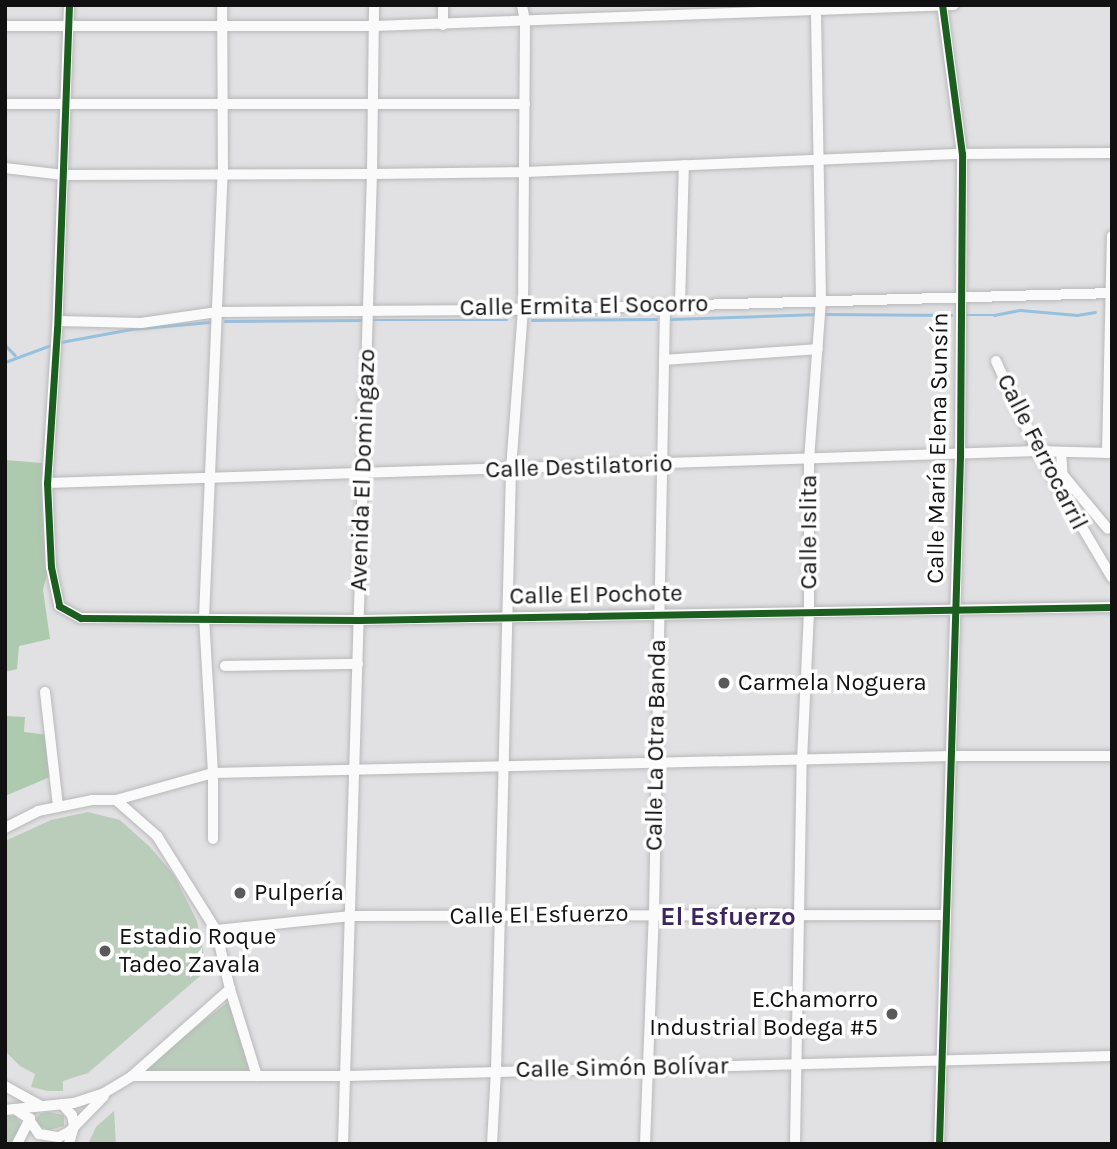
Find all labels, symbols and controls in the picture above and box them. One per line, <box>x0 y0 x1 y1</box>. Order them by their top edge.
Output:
street label: Calle Ermita El Socorro <box>459 289 709 323</box>
street label: Calle María Elena Sunsín <box>921 312 955 584</box>
street label: Avenida El Domingazo <box>344 348 382 592</box>
street label: Calle Ferrocarril <box>990 369 1094 535</box>
street label: Calle Destilatorio <box>485 449 673 485</box>
street label: Calle Islita <box>795 475 823 589</box>
street label: Calle El Pochote <box>509 579 683 611</box>
street label: Calle La Otra Banda <box>640 639 672 851</box>
place label: Carmela Noguera <box>738 669 927 697</box>
marker: Carmela Noguera <box>716 675 732 691</box>
place label: Pulpería <box>254 879 344 907</box>
marker: Pulpería <box>232 885 248 901</box>
street label: Calle El Esfuerzo <box>449 899 629 931</box>
district label: El Esfuerzo <box>660 901 796 933</box>
place label: Estadio Roque Tadeo Zavala <box>119 923 276 979</box>
marker: Estadio Roque Tadeo Zavala <box>97 943 113 959</box>
place label: E.Chamorro Industrial Bodega #5 <box>649 986 878 1042</box>
marker: E.Chamorro Industrial Bodega #5 <box>884 1006 900 1022</box>
street label: Calle Simón Bolívar <box>515 1052 729 1084</box>

